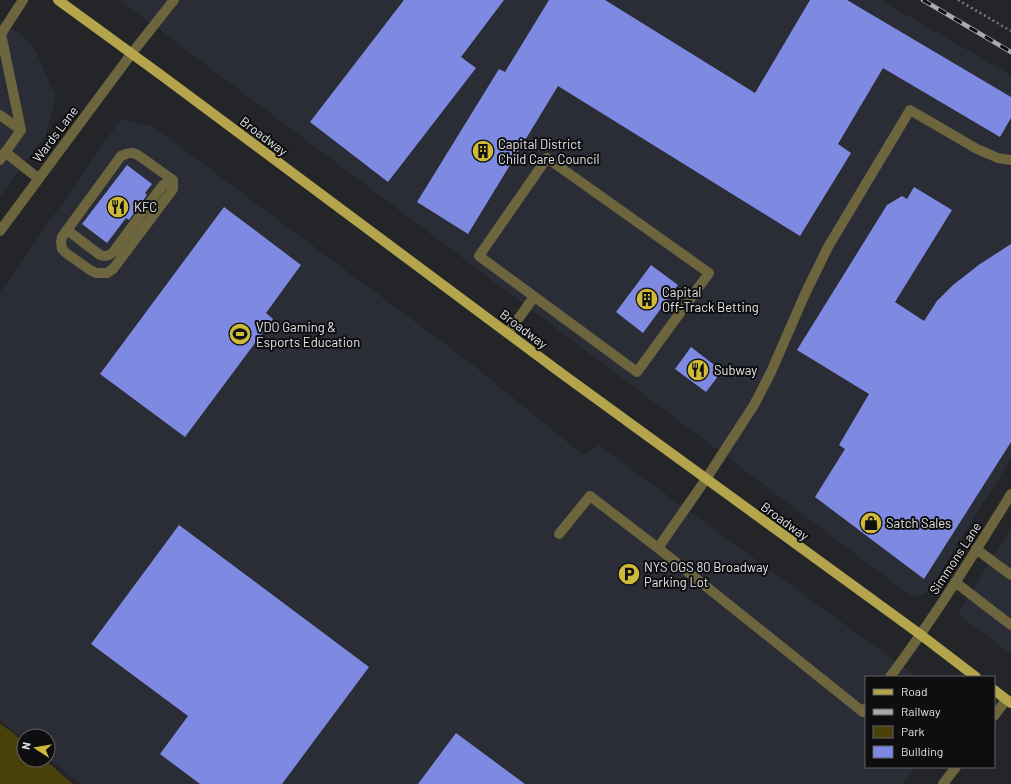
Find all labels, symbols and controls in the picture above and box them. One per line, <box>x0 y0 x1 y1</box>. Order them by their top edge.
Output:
street label: Wards Lane <box>29 103 81 165</box>
street label: Broadway <box>237 113 291 159</box>
place label: Capital District Child Care Council <box>498 136 599 167</box>
building icon: Capital District Child Care Council <box>470 138 496 164</box>
restaurant icon: KFC <box>105 194 131 220</box>
place label: KFC <box>134 199 157 215</box>
place label: Capital Off-Track Betting <box>662 284 759 315</box>
building icon: Capital Off-Track Betting <box>634 286 660 312</box>
street label: Broadway <box>497 306 551 352</box>
place label: VDO Gaming & Esports Education <box>256 319 360 350</box>
sports icon: VDO Gaming & Esports Education <box>227 321 253 347</box>
restaurant icon: Subway <box>685 357 711 383</box>
place label: Subway <box>714 362 757 378</box>
street label: Broadway <box>758 498 812 544</box>
shop icon: Satch Sales <box>858 510 884 536</box>
place label: Satch Sales <box>886 515 951 531</box>
street label: Simmons Lane <box>926 519 984 597</box>
place label: NYS OGS 80 Broadway Parking Lot <box>644 559 769 590</box>
parking icon: NYS OGS 80 Broadway Parking Lot <box>616 561 642 587</box>
legend <box>865 676 995 768</box>
text: Road <box>901 684 928 698</box>
text: Railway <box>901 704 941 718</box>
text: Park <box>901 724 925 738</box>
north arrow <box>16 728 56 768</box>
text: N <box>19 741 33 751</box>
text: Building <box>901 744 943 758</box>

